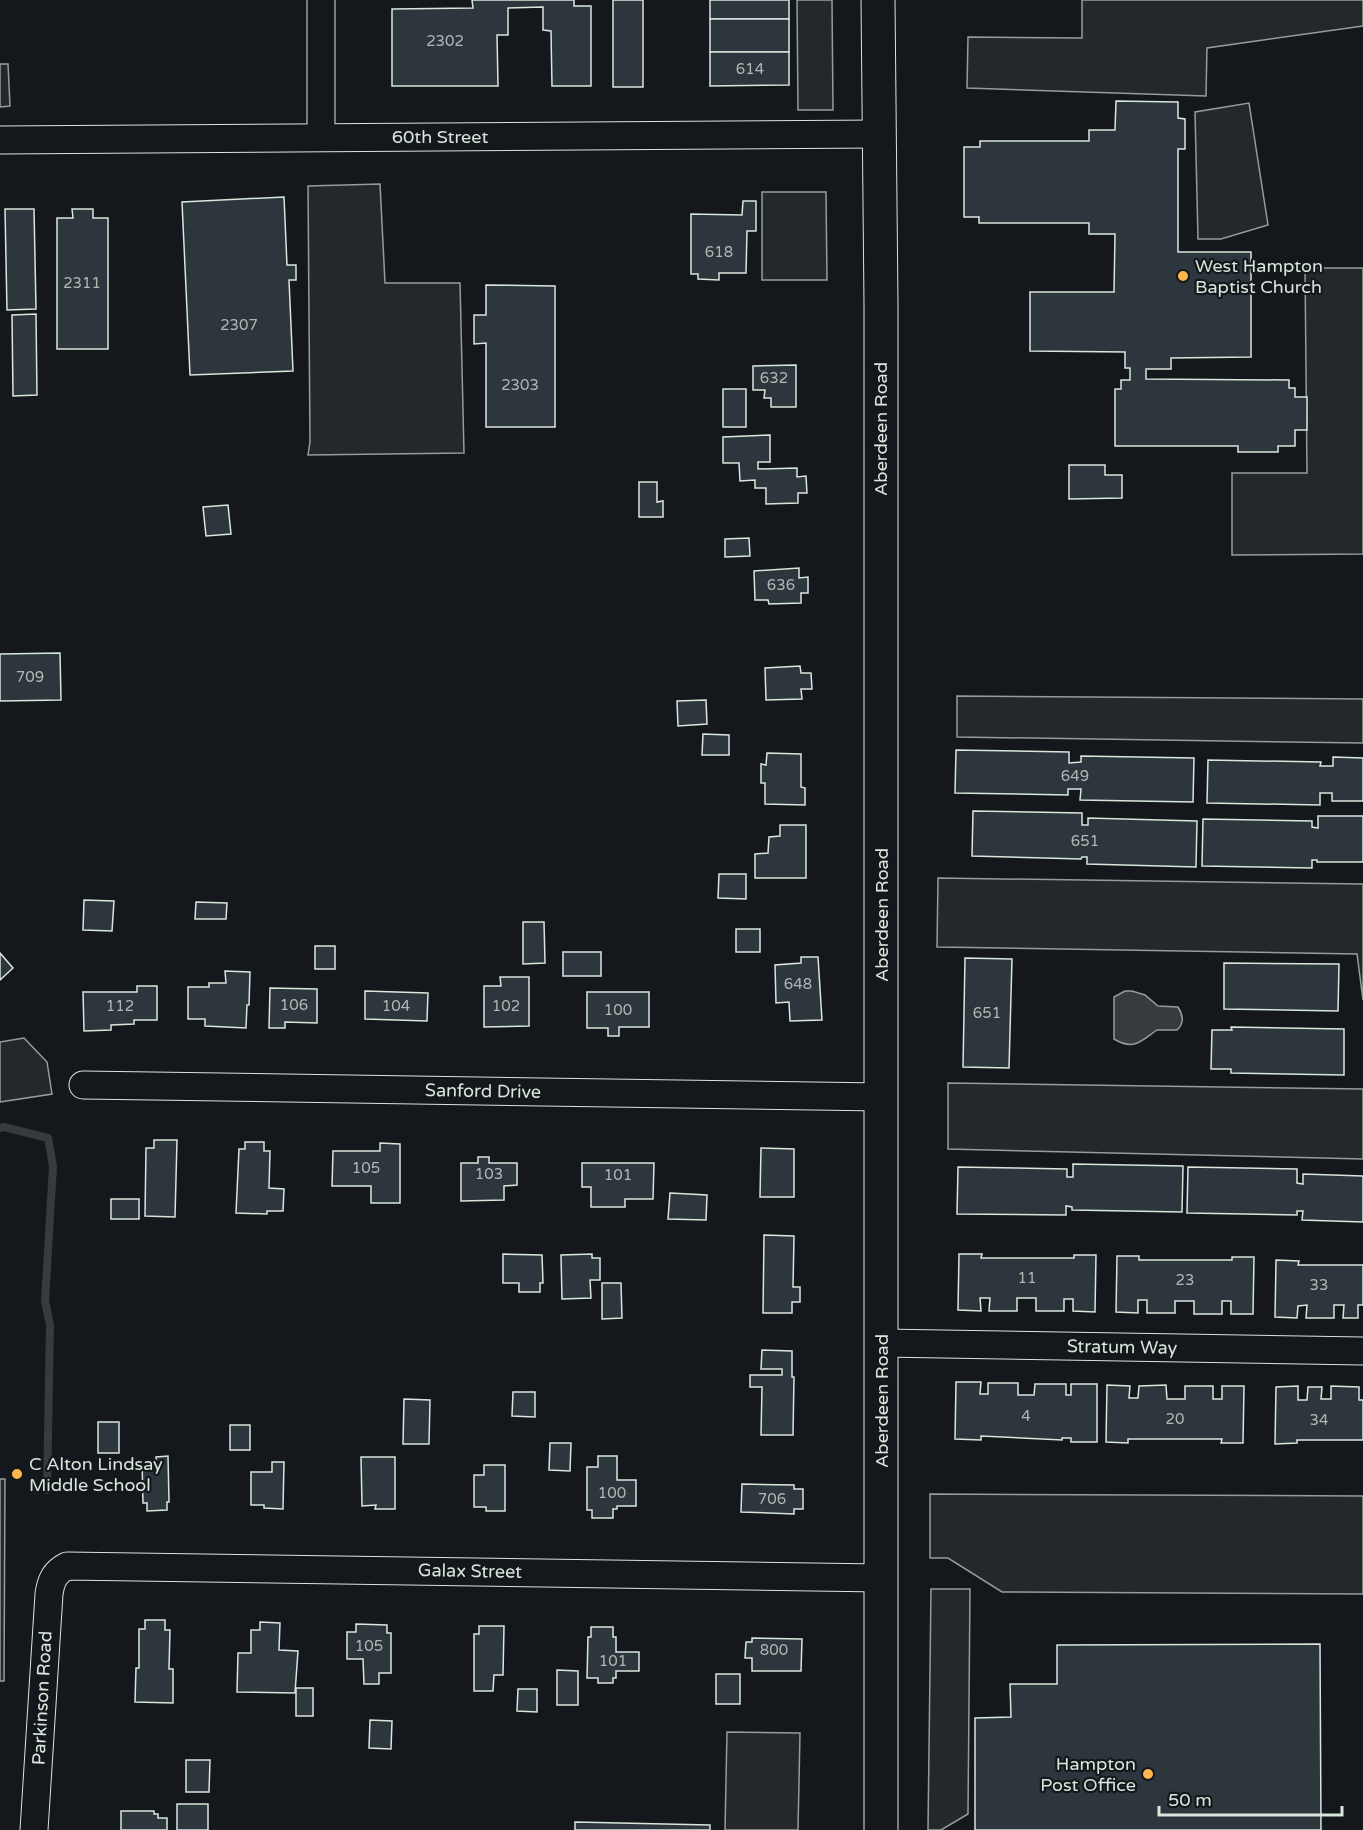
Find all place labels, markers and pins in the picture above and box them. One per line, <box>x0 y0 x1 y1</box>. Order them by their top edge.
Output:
place label: West Hampton Baptist Church <box>1195 255 1323 298</box>
marker: West Hampton Baptist Church <box>1176 269 1190 283</box>
place label: C Alton Lindsay Middle School <box>29 1453 163 1496</box>
marker: C Alton Lindsay Middle School <box>10 1467 24 1481</box>
place label: Hampton Post Office <box>1040 1753 1136 1796</box>
marker: Hampton Post Office <box>1141 1767 1155 1781</box>

